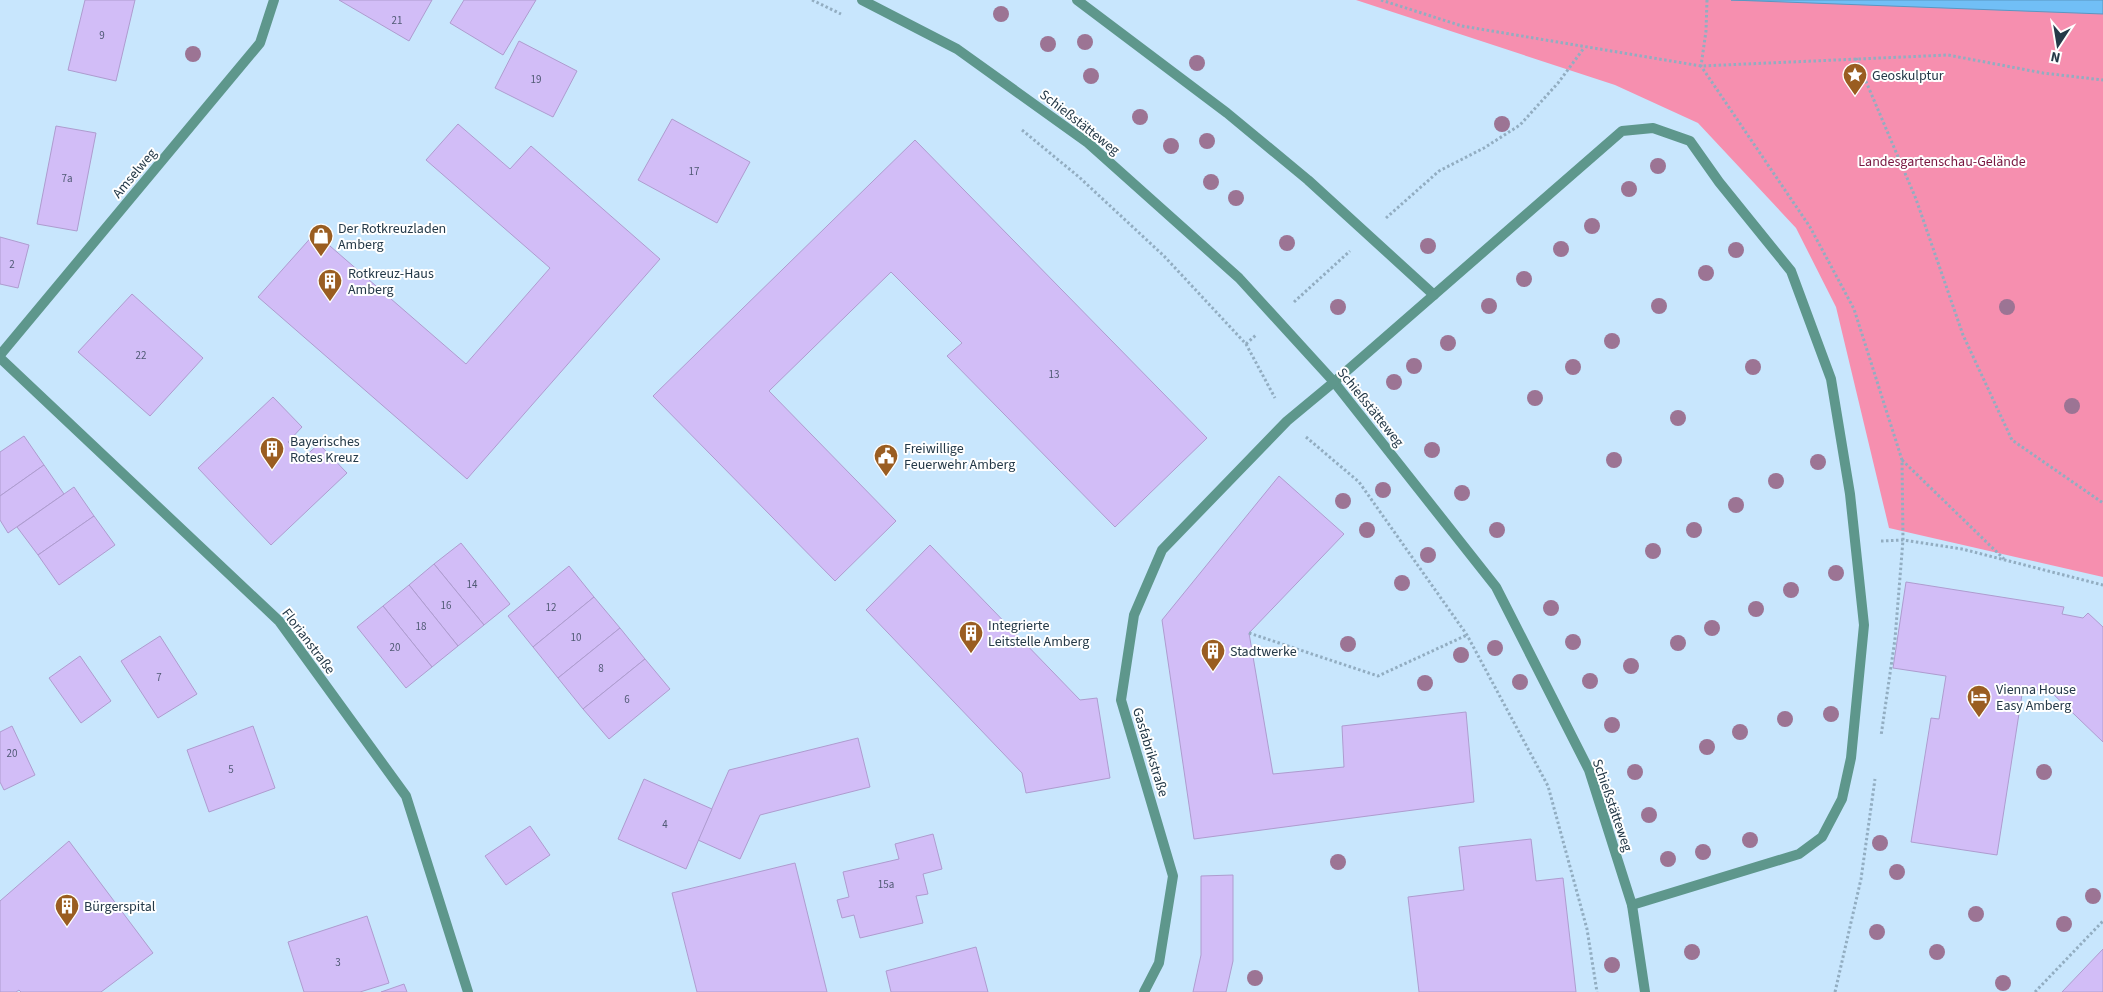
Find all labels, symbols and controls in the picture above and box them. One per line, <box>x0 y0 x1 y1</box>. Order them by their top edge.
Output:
house number: 21 <box>392 13 402 28</box>
north arrow <box>2033 20 2083 70</box>
house number: 9 <box>99 28 105 43</box>
text: N <box>2049 46 2062 67</box>
place icon: Geoskulptur <box>1842 62 1868 96</box>
place label: Geoskulptur <box>1872 66 1944 86</box>
house number: 19 <box>531 72 541 87</box>
street label: Schießstätteweg <box>1035 85 1124 160</box>
street label: Amselweg <box>108 144 162 203</box>
park label: Landesgartenschau-Gelände <box>1858 152 2026 172</box>
house number: 17 <box>689 164 699 179</box>
house number: 7a <box>61 171 73 186</box>
place label: Der Rotkreuzladen Amberg <box>338 219 446 255</box>
shop icon: Der Rotkreuzladen Amberg <box>308 223 334 257</box>
house number: 2 <box>9 257 15 272</box>
place label: Rotkreuz-Haus Amberg <box>348 264 434 300</box>
building icon: Rotkreuz-Haus Amberg <box>317 268 343 302</box>
house number: 22 <box>136 348 146 363</box>
street label: Schießstätteweg <box>1332 364 1408 451</box>
house number: 13 <box>1049 367 1059 382</box>
place label: Bayerisches Rotes Kreuz <box>290 432 360 468</box>
building icon: Bayerisches Rotes Kreuz <box>259 436 285 470</box>
place label: Freiwillige Feuerwehr Amberg <box>904 439 1015 475</box>
public building icon: Freiwillige Feuerwehr Amberg <box>873 443 899 477</box>
house number: 14 <box>467 577 478 592</box>
house number: 16 <box>441 598 452 613</box>
house number: 12 <box>546 600 556 615</box>
street label: Florianstraße <box>277 604 340 679</box>
place label: Integrierte Leitstelle Amberg <box>988 616 1089 652</box>
house number: 18 <box>416 619 427 634</box>
building icon: Integrierte Leitstelle Amberg <box>958 620 984 654</box>
house number: 10 <box>571 630 581 645</box>
building icon: Stadtwerke <box>1200 638 1226 672</box>
house number: 20 <box>390 640 400 655</box>
place label: Stadtwerke <box>1230 642 1297 662</box>
house number: 8 <box>598 661 604 676</box>
house number: 7 <box>156 670 162 685</box>
place label: Vienna House Easy Amberg <box>1996 680 2076 716</box>
hotel icon: Vienna House Easy Amberg <box>1966 684 1992 718</box>
house number: 6 <box>624 692 630 707</box>
street label: Gasfabrikstraße <box>1127 705 1173 799</box>
house number: 20 <box>7 746 17 761</box>
street label: Schießstätteweg <box>1587 756 1637 854</box>
house number: 5 <box>228 762 234 777</box>
house number: 4 <box>662 817 668 832</box>
house number: 15a <box>878 877 894 892</box>
building icon: Bürgerspital <box>54 893 80 927</box>
place label: Bürgerspital <box>84 897 156 917</box>
house number: 3 <box>335 955 341 970</box>

